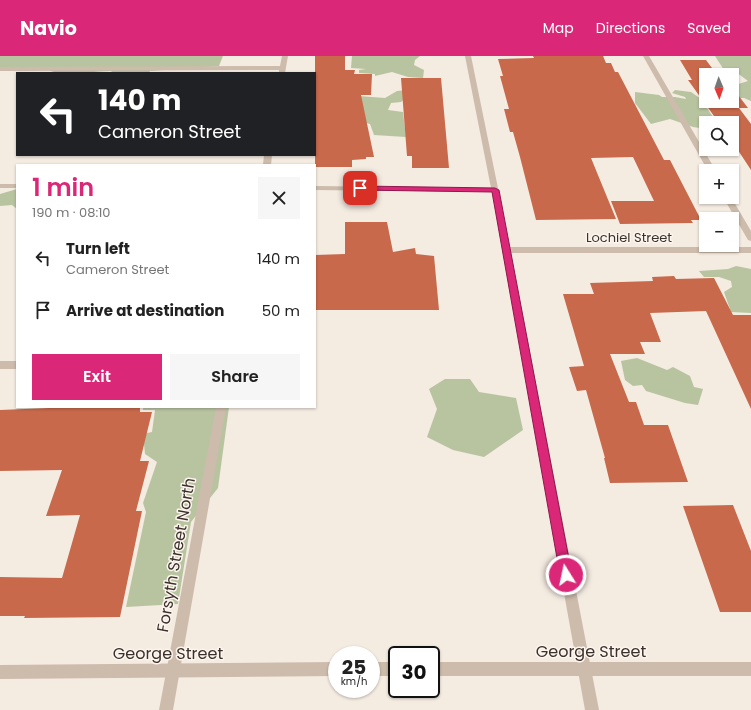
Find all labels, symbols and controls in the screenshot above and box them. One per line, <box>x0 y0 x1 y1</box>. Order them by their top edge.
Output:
text: Navio <box>20 15 77 42</box>
text: Map <box>543 18 574 38</box>
text: Directions <box>596 18 665 38</box>
text: Saved <box>687 18 731 38</box>
north arrow <box>699 68 739 108</box>
map controls <box>699 68 739 252</box>
text: 140 m <box>98 81 181 120</box>
icon: left <box>32 88 84 140</box>
button: search <box>699 116 739 156</box>
text: Cameron Street <box>98 119 241 144</box>
button: + <box>699 164 739 204</box>
text: 1 min <box>32 171 94 204</box>
pin <box>343 171 377 205</box>
button: close <box>258 177 300 219</box>
icon: arrive <box>349 177 371 199</box>
text: 190 m · 08:10 <box>32 203 111 222</box>
button: − <box>699 212 739 252</box>
street label: Lochiel Street <box>586 228 672 247</box>
text: Turn left <box>66 238 130 259</box>
icon: left <box>32 247 54 269</box>
text: 140 m <box>257 248 300 269</box>
text: Cameron Street <box>66 260 169 279</box>
icon: arrive <box>32 299 54 321</box>
text: Arrive at destination <box>66 300 224 321</box>
text: 50 m <box>262 300 300 321</box>
button: Exit <box>32 354 162 400</box>
button: Share <box>170 354 300 400</box>
street label: Forsyth Street North <box>151 476 201 634</box>
position arrow <box>545 554 587 596</box>
street label: George Street <box>536 640 646 663</box>
street label: George Street <box>113 642 223 665</box>
speed limit sign: 30 <box>388 646 440 698</box>
text: 25 <box>342 653 366 681</box>
text: km/h <box>341 674 367 689</box>

